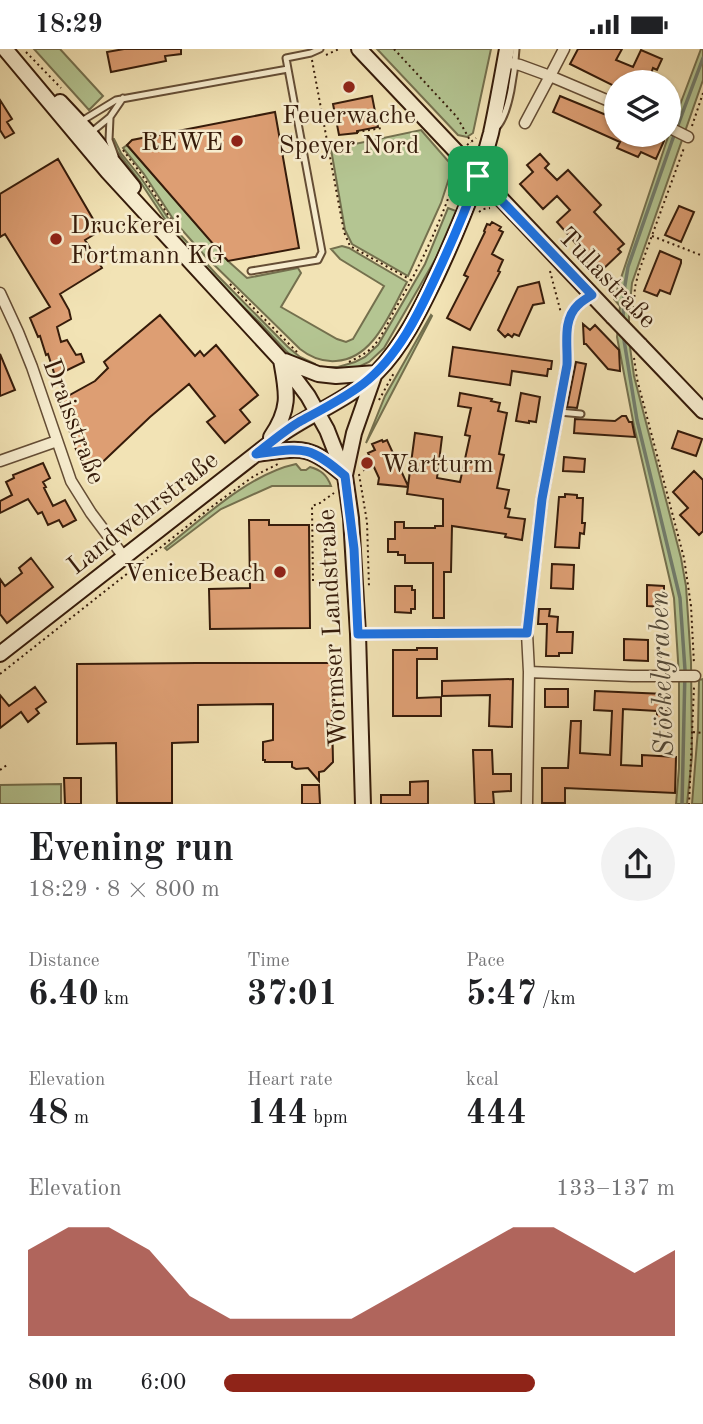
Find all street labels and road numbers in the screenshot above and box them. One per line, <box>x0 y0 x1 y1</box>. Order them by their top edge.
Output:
street label: Tullastraße <box>552 223 661 334</box>
street label: Draisstraße <box>37 356 109 488</box>
street label: Landwehrstraße <box>63 447 223 580</box>
street label: Wormser Landstraße <box>314 508 352 747</box>

